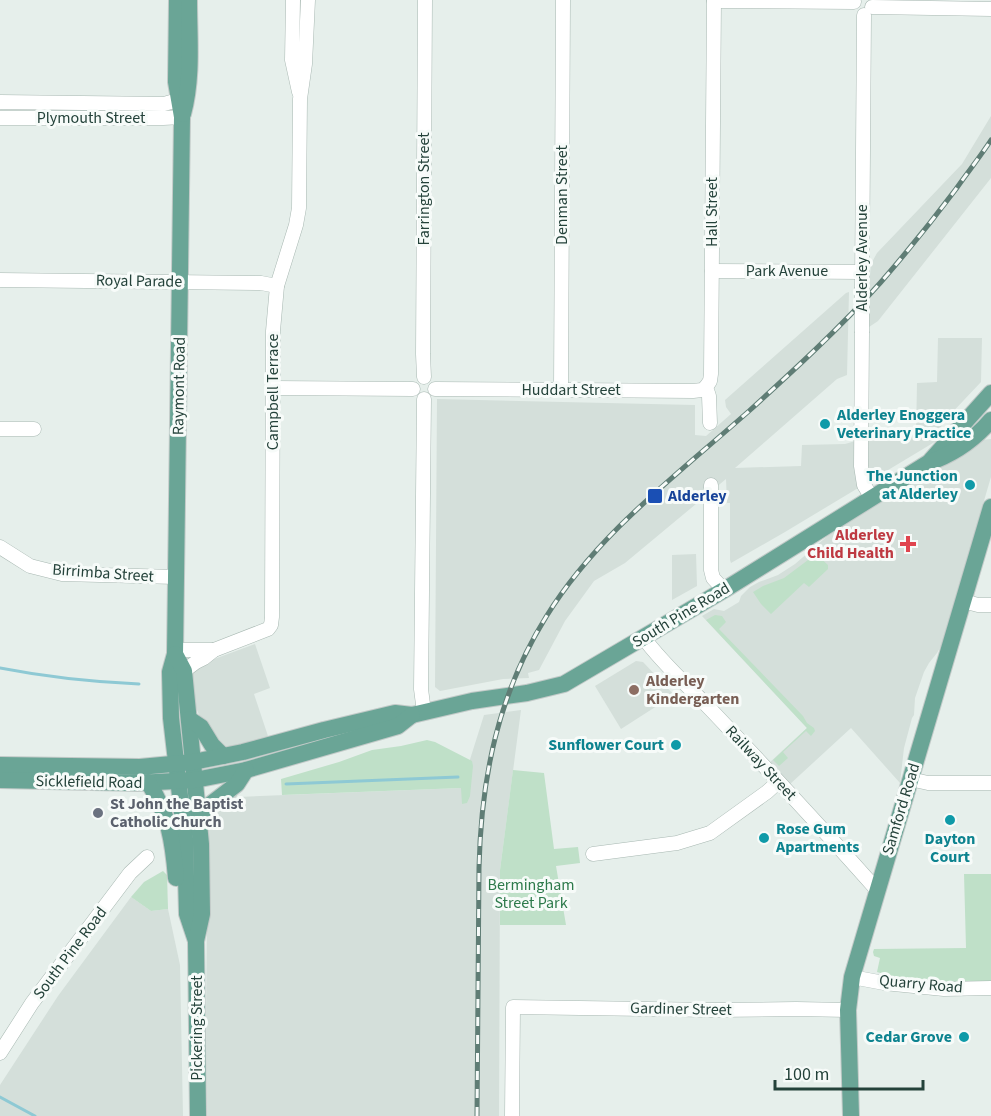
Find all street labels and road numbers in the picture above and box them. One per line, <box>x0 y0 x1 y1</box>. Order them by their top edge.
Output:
street label: Plymouth Street <box>37 107 146 129</box>
street label: Farrington Street <box>413 132 435 246</box>
street label: Denman Street <box>551 144 573 245</box>
street label: Hall Street <box>701 176 723 247</box>
street label: Alderley Avenue <box>851 204 873 312</box>
street label: Park Avenue <box>746 260 828 282</box>
street label: Royal Parade <box>96 269 183 293</box>
street label: Campbell Terrace <box>262 334 284 450</box>
street label: Raymont Road <box>167 337 191 435</box>
street label: Huddart Street <box>521 379 621 401</box>
street label: Birrimba Street <box>52 558 155 588</box>
street label: South Pine Road <box>628 577 734 653</box>
street label: Railway Street <box>720 721 802 806</box>
street label: Samford Road <box>877 760 925 858</box>
street label: Sicklefield Road <box>35 770 143 794</box>
street label: South Pine Road <box>28 902 112 1004</box>
street label: Quarry Road <box>878 969 964 999</box>
street label: Pickering Street <box>186 975 208 1081</box>
street label: Gardiner Street <box>630 997 733 1021</box>

